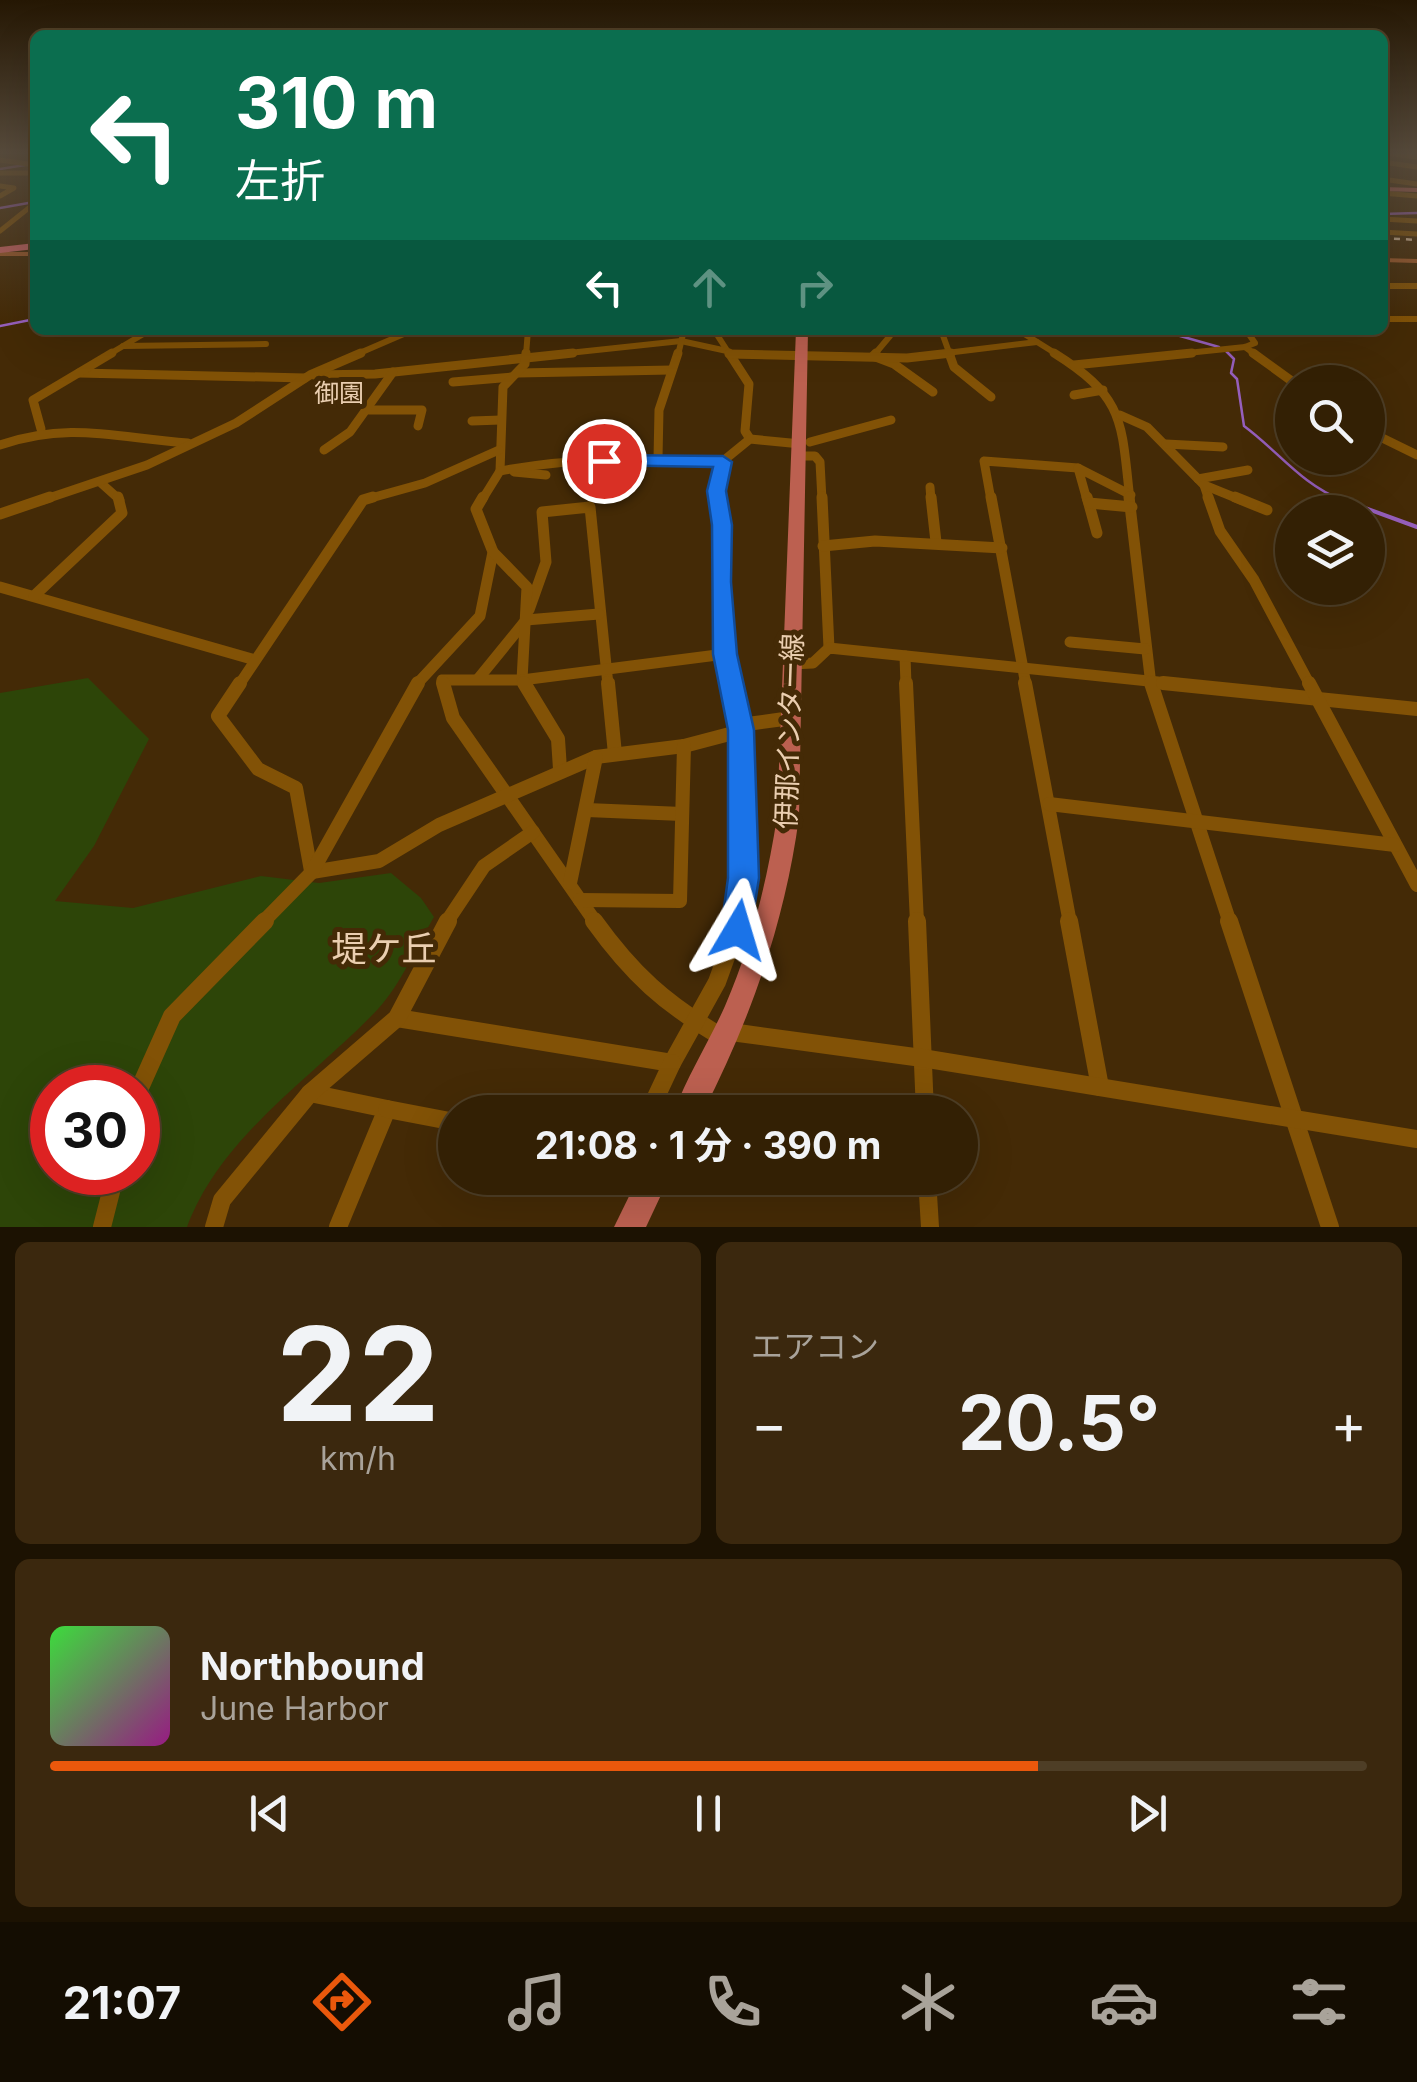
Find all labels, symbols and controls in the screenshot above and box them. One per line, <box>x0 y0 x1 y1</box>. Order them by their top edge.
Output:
text: 310 m <box>235 60 438 145</box>
icon: left <box>70 70 200 200</box>
text: 左折 <box>235 153 325 208</box>
icon: left <box>577 260 632 315</box>
icon: ahead <box>682 260 737 315</box>
icon: right <box>787 260 842 315</box>
map controls <box>1275 365 1385 605</box>
button: search <box>1275 365 1385 475</box>
district label: 御園 <box>314 378 364 408</box>
pin <box>562 419 647 504</box>
icon: arrive <box>577 434 632 489</box>
button: layers <box>1275 495 1385 605</box>
street label: 伊那インター線 <box>769 632 809 830</box>
position arrow <box>686 878 790 982</box>
district label: 堤ケ丘 <box>331 927 437 969</box>
speed limit sign: 30 <box>30 1065 160 1195</box>
text: 21:08 · 1 分 · 390 m <box>535 1122 881 1168</box>
text: 22 <box>276 1295 440 1452</box>
text: エアコン <box>751 1327 879 1366</box>
text: 20.5° <box>958 1377 1160 1468</box>
text: − <box>751 1391 787 1457</box>
text: + <box>1331 1391 1367 1457</box>
text: km/h <box>320 1439 396 1478</box>
text: Northbound <box>200 1643 425 1689</box>
text: June Harbor <box>200 1689 389 1728</box>
icon: previous <box>242 1786 297 1841</box>
icon: pause <box>681 1786 736 1841</box>
icon: next <box>1120 1786 1175 1841</box>
icon: directions <box>307 1967 377 2037</box>
icon: music <box>502 1967 572 2037</box>
icon: phone <box>698 1967 768 2037</box>
icon: climate <box>893 1967 963 2037</box>
icon: car <box>1089 1967 1159 2037</box>
icon: filters <box>1284 1967 1354 2037</box>
text: 21:07 <box>63 1975 181 2030</box>

